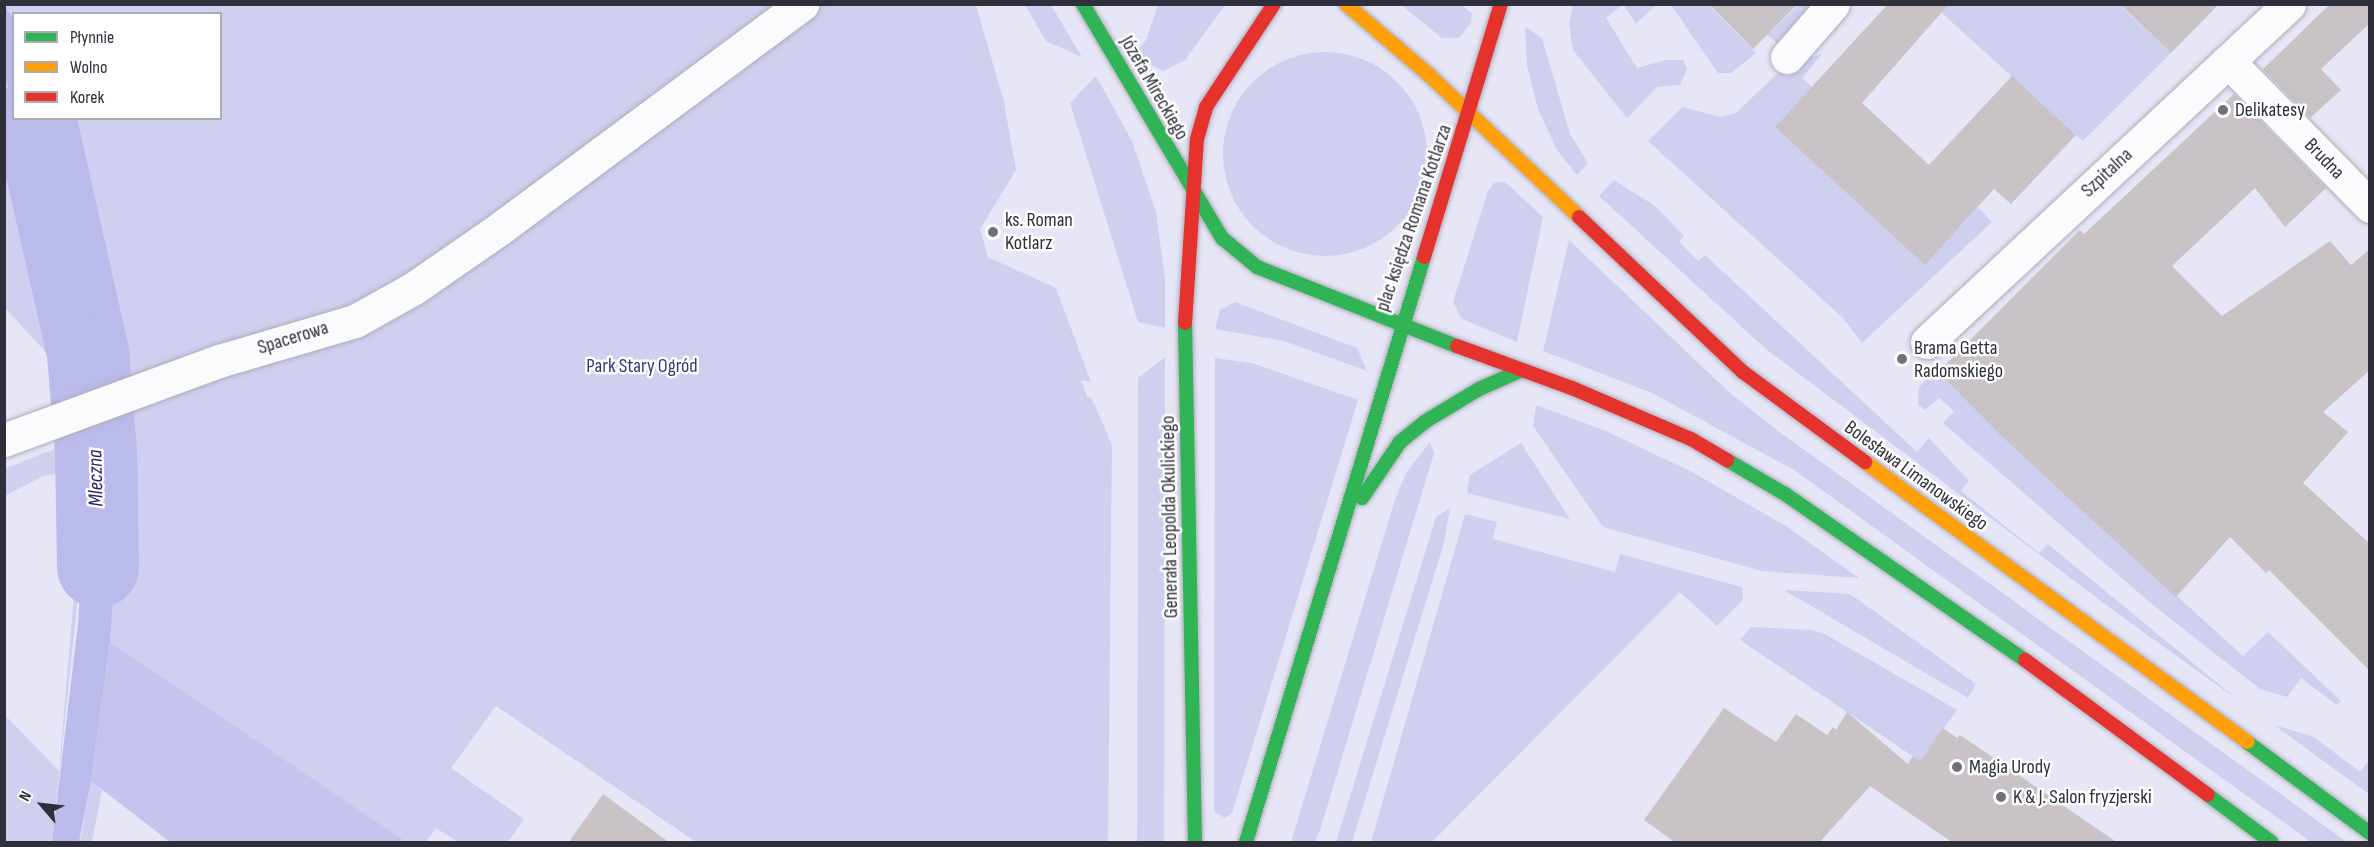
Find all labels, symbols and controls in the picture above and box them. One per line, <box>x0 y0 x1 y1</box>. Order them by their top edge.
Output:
legend <box>12 12 222 120</box>
text: Płynnie <box>70 27 114 48</box>
street label: Józefa Mireckiego <box>1115 32 1193 144</box>
text: Wolno <box>70 57 107 78</box>
text: Korek <box>70 87 104 108</box>
place label: Delikatesy <box>2235 98 2305 122</box>
marker: Delikatesy <box>2216 103 2230 117</box>
street label: plac księdza Romana Kotlarza <box>1371 121 1457 315</box>
street label: Brudna <box>2299 134 2349 184</box>
street label: Szpitalna <box>2076 143 2138 203</box>
place label: ks. Roman Kotlarz <box>1005 208 1073 255</box>
marker: ks. Roman Kotlarz <box>986 225 1000 239</box>
street label: Spacerowa <box>255 316 331 360</box>
place label: Brama Getta Radomskiego <box>1914 336 2003 383</box>
marker: Brama Getta Radomskiego <box>1895 352 1909 366</box>
park label: Park Stary Ogród <box>586 354 698 378</box>
street label: Generała Leopolda Okulickiego <box>1156 415 1184 619</box>
street label: Bolesława Limanowskiego <box>1839 416 1993 536</box>
water label: Mleczna <box>83 449 109 507</box>
place label: Magia Urody <box>1969 755 2051 779</box>
marker: Magia Urody <box>1950 760 1964 774</box>
north arrow <box>12 775 72 835</box>
place label: K & J. Salon fryzjerski <box>2013 785 2152 809</box>
text: N <box>15 788 36 805</box>
marker: K & J. Salon fryzjerski <box>1994 790 2008 804</box>

